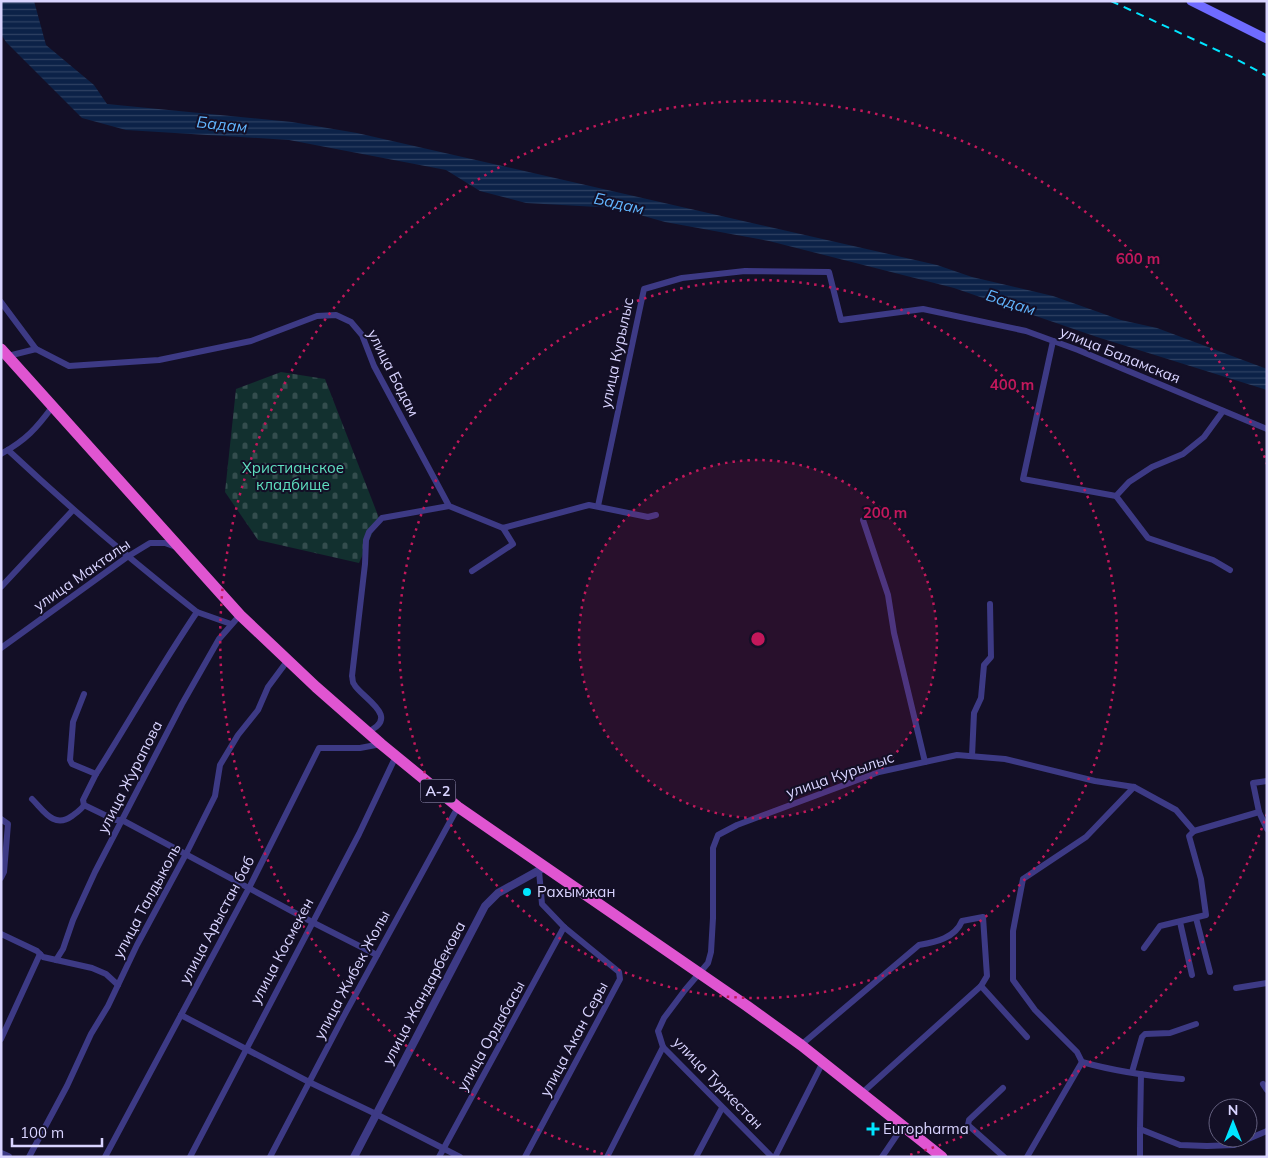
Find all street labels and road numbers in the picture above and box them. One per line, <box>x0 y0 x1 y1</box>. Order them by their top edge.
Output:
street label: улица Курылыс <box>595 296 638 410</box>
street label: улица Бадамская <box>1057 322 1183 387</box>
street label: улица Бадам <box>363 326 424 420</box>
street label: улица Макталы <box>30 534 134 615</box>
street label: улица Журапова <box>93 717 166 836</box>
street label: улица Курылыс <box>783 747 896 802</box>
road number: A-2 <box>420 779 456 802</box>
street label: улица Талдыколь <box>108 840 185 961</box>
street label: улица Арыстан баб <box>175 853 258 987</box>
street label: улица Космекен <box>246 894 318 1007</box>
street label: улица Жибек Жолы <box>309 907 394 1043</box>
street label: улица Жандарбекова <box>378 918 469 1068</box>
street label: улица Ордабасы <box>452 977 529 1094</box>
street label: улица Акан Серы <box>535 978 612 1100</box>
street label: улица Туркестан <box>669 1032 767 1133</box>

